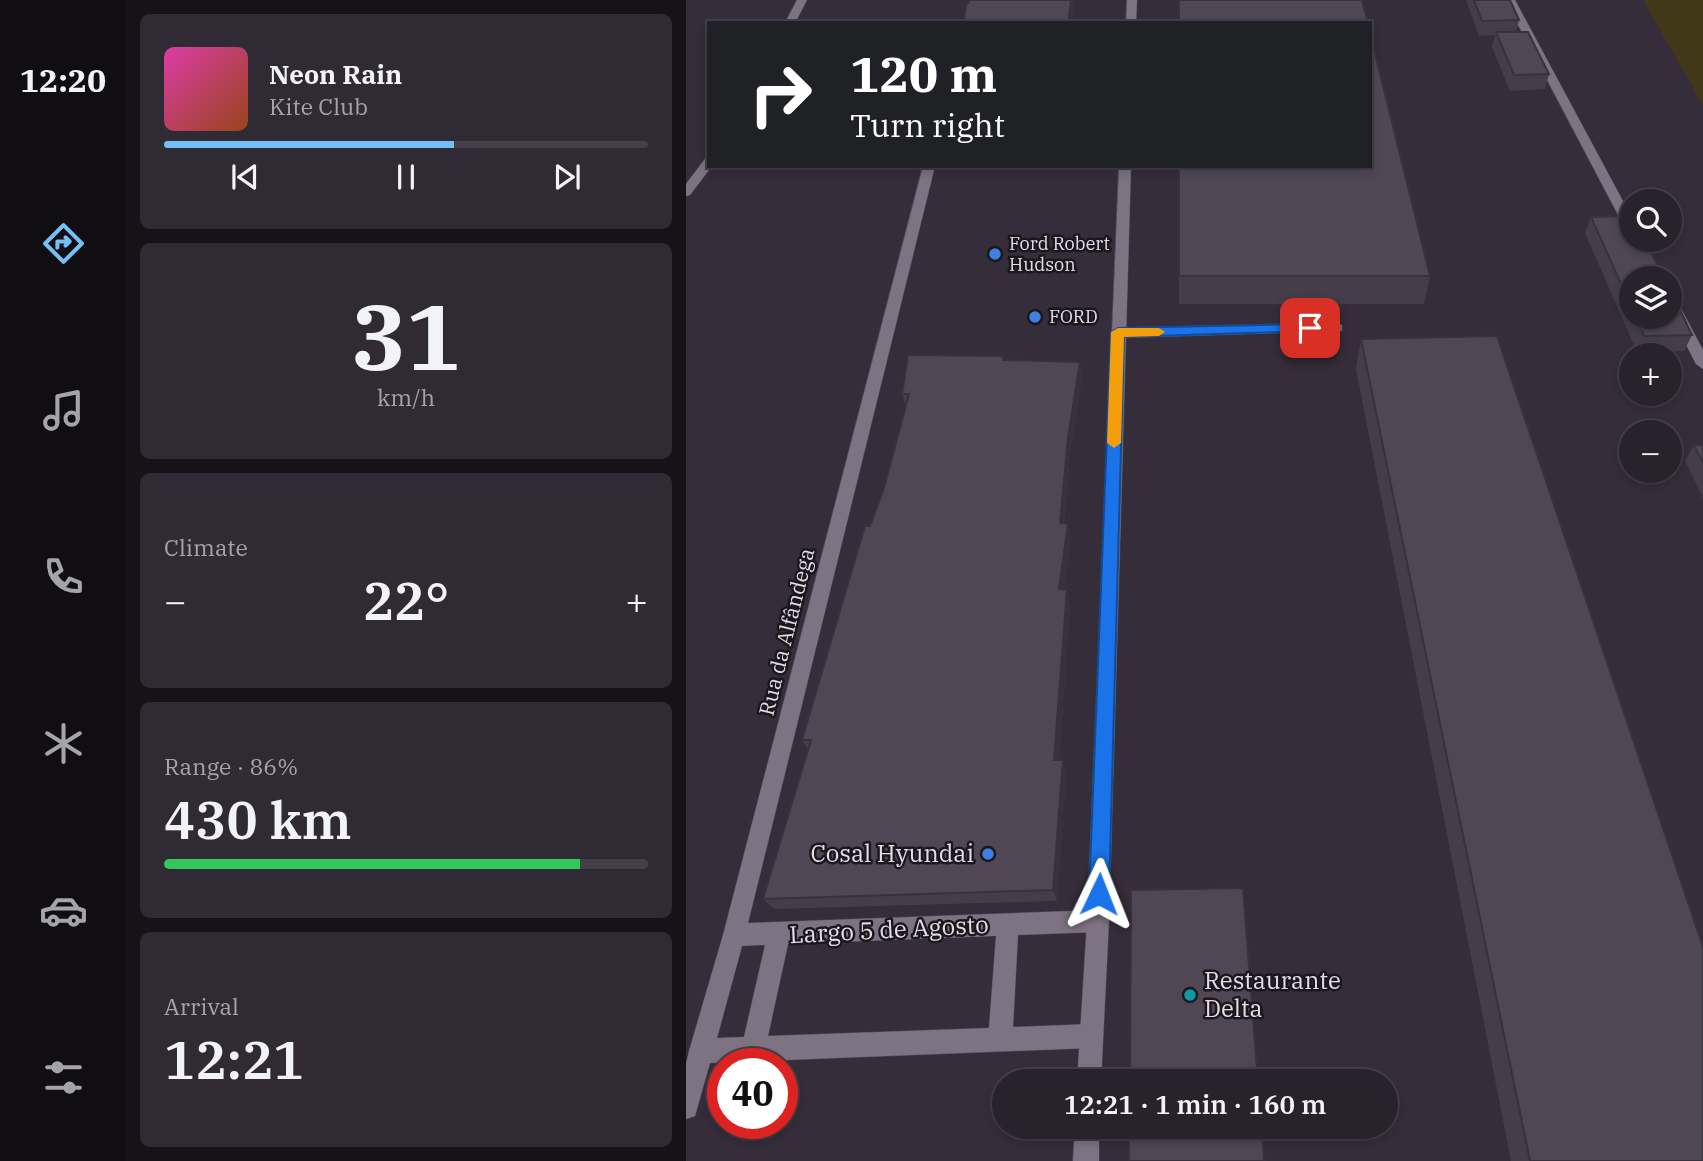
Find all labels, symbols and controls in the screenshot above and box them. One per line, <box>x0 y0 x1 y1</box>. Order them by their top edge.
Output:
text: 120 m <box>850 42 997 105</box>
icon: right <box>735 49 826 140</box>
text: Neon Rain <box>269 57 402 91</box>
text: 12:20 <box>20 59 106 101</box>
text: Kite Club <box>269 91 368 121</box>
text: Turn right <box>850 104 1005 146</box>
icon: previous <box>226 158 264 196</box>
icon: pause <box>387 158 425 196</box>
icon: next <box>548 158 586 196</box>
map controls <box>1619 189 1682 483</box>
button: search <box>1619 189 1682 252</box>
icon: directions <box>39 219 88 268</box>
place label: Ford Robert Hudson <box>1009 232 1110 276</box>
marker: Ford Robert Hudson <box>987 246 1003 262</box>
button: layers <box>1619 266 1682 329</box>
text: 31 <box>351 277 461 395</box>
pin <box>1280 298 1340 358</box>
place label: FORD <box>1049 305 1098 328</box>
marker: FORD <box>1027 309 1043 325</box>
icon: arrive <box>1291 309 1329 347</box>
button: + <box>1619 343 1682 406</box>
text: km/h <box>377 382 435 412</box>
icon: music <box>39 386 88 435</box>
button: − <box>1619 420 1682 483</box>
text: Climate <box>164 532 248 562</box>
street label: Rua da Alfândega <box>752 545 820 719</box>
icon: phone <box>39 552 88 601</box>
text: 22° <box>363 567 449 634</box>
text: − <box>164 576 187 625</box>
text: + <box>625 576 648 625</box>
icon: climate <box>39 719 88 768</box>
text: Range · 86% <box>164 751 298 781</box>
text: 430 km <box>164 786 352 853</box>
place label: Cosal Hyundai <box>810 837 974 869</box>
marker: Cosal Hyundai <box>980 846 996 862</box>
position arrow <box>1062 857 1136 931</box>
icon: car <box>39 886 88 935</box>
street label: Largo 5 de Agosto <box>789 908 989 950</box>
place label: Restaurante Delta <box>1204 964 1341 1024</box>
marker: Restaurante Delta <box>1182 987 1198 1003</box>
text: Arrival <box>164 991 239 1021</box>
text: 12:21 <box>164 1026 304 1093</box>
speed limit sign: 40 <box>707 1048 798 1139</box>
icon: filters <box>39 1053 88 1102</box>
text: 12:21 · 1 min · 160 m <box>1064 1087 1326 1121</box>

